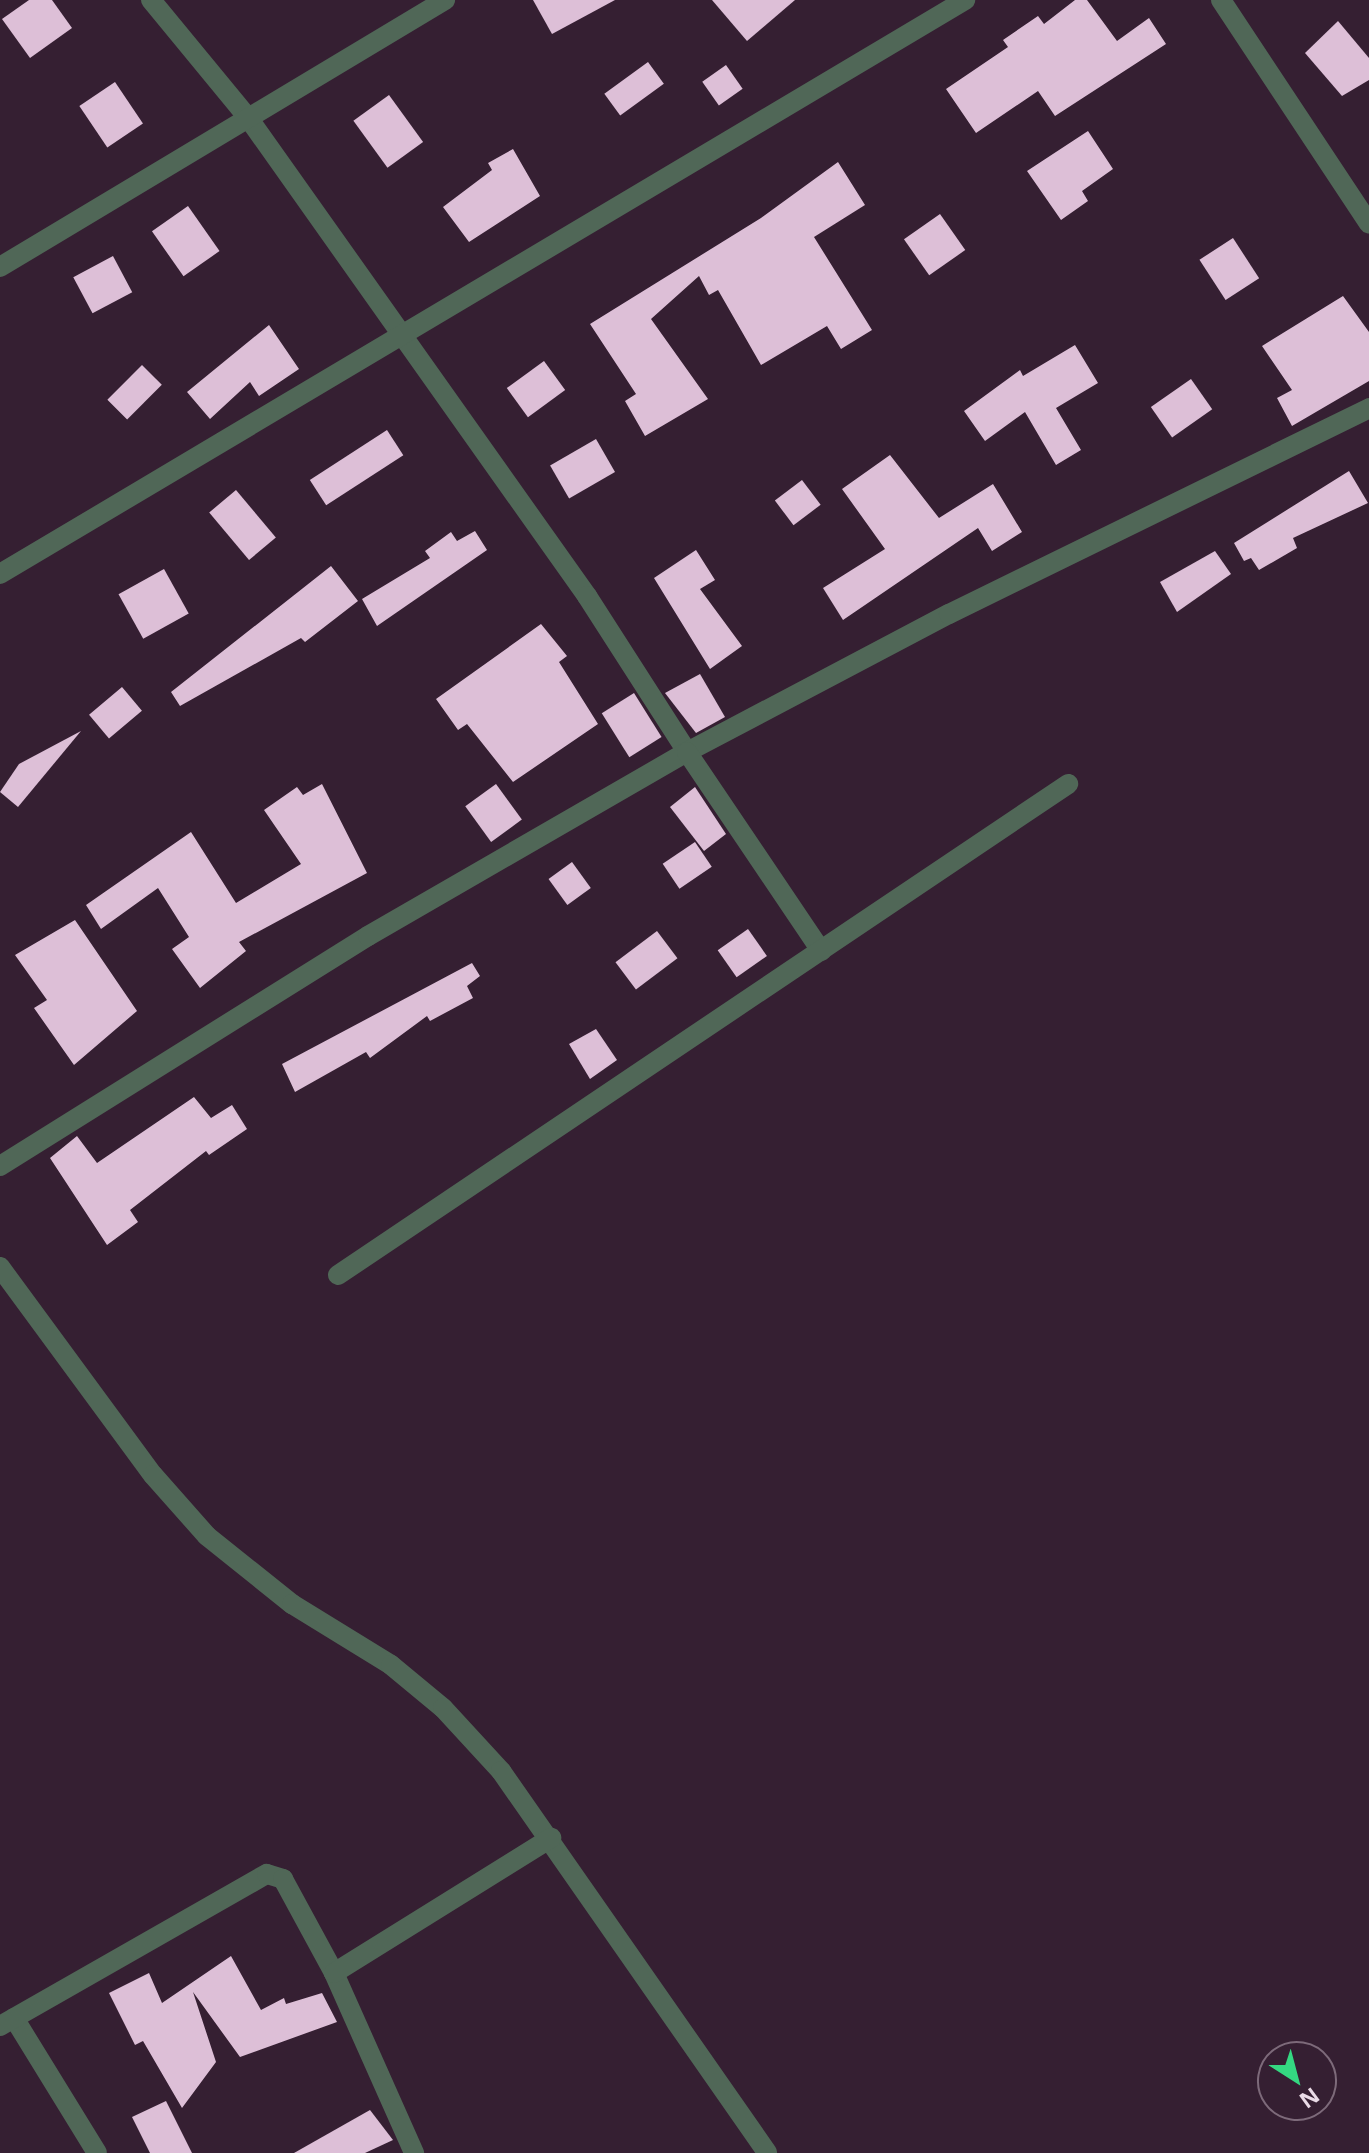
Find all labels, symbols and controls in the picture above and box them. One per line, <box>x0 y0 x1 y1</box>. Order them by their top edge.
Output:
north arrow <box>1257 2041 1337 2121</box>
text: N <box>1294 2081 1326 2116</box>

